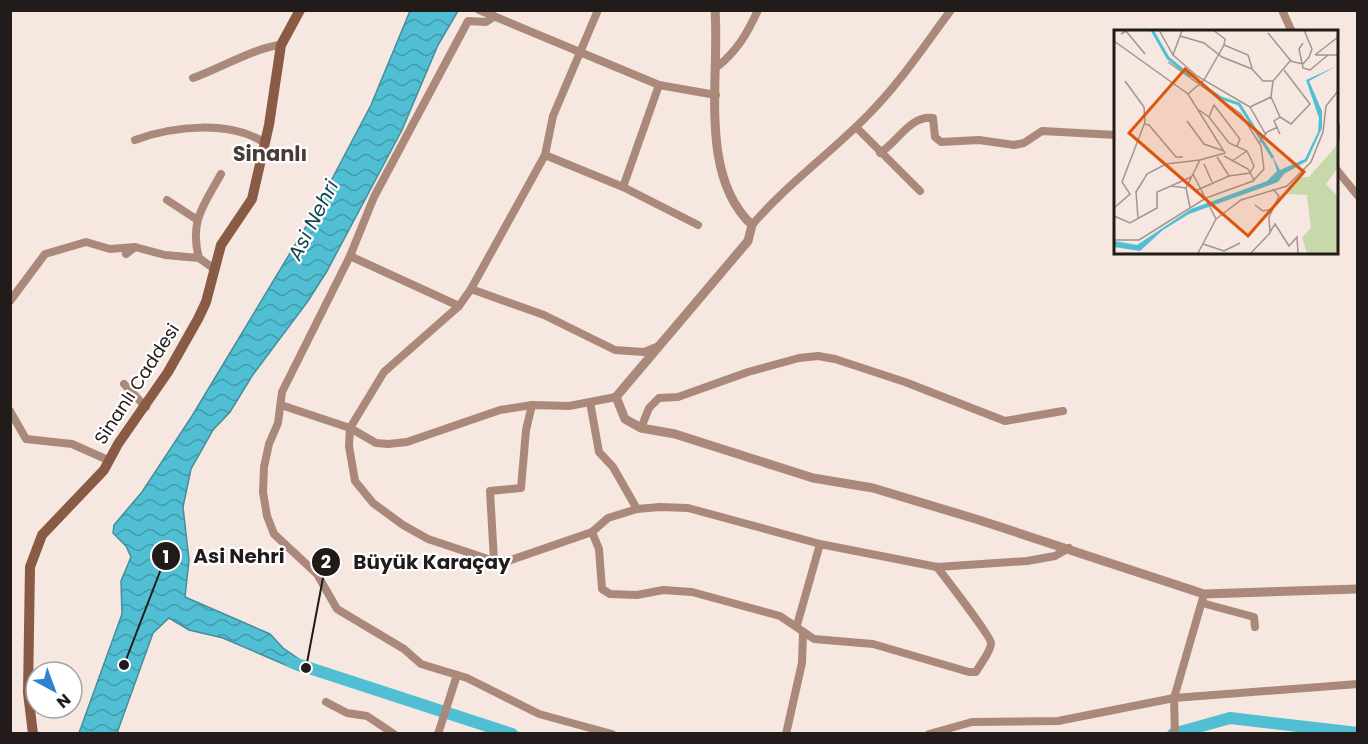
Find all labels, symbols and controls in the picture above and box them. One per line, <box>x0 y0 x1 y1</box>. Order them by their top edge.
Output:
inset map <box>1114 30 1338 254</box>
district label: Sinanlı <box>233 139 307 168</box>
water label: Asi Nehri <box>280 174 346 266</box>
street label: Sinanlı Caddesi <box>88 319 185 449</box>
callout: Asi Nehri <box>151 537 296 575</box>
text: Asi Nehri <box>193 542 285 570</box>
callout: Büyük Karaçay <box>311 543 522 581</box>
text: 1 <box>163 544 169 569</box>
text: Büyük Karaçay <box>353 548 511 576</box>
text: 2 <box>321 549 331 574</box>
north arrow <box>24 660 84 720</box>
text: N <box>51 688 76 714</box>

